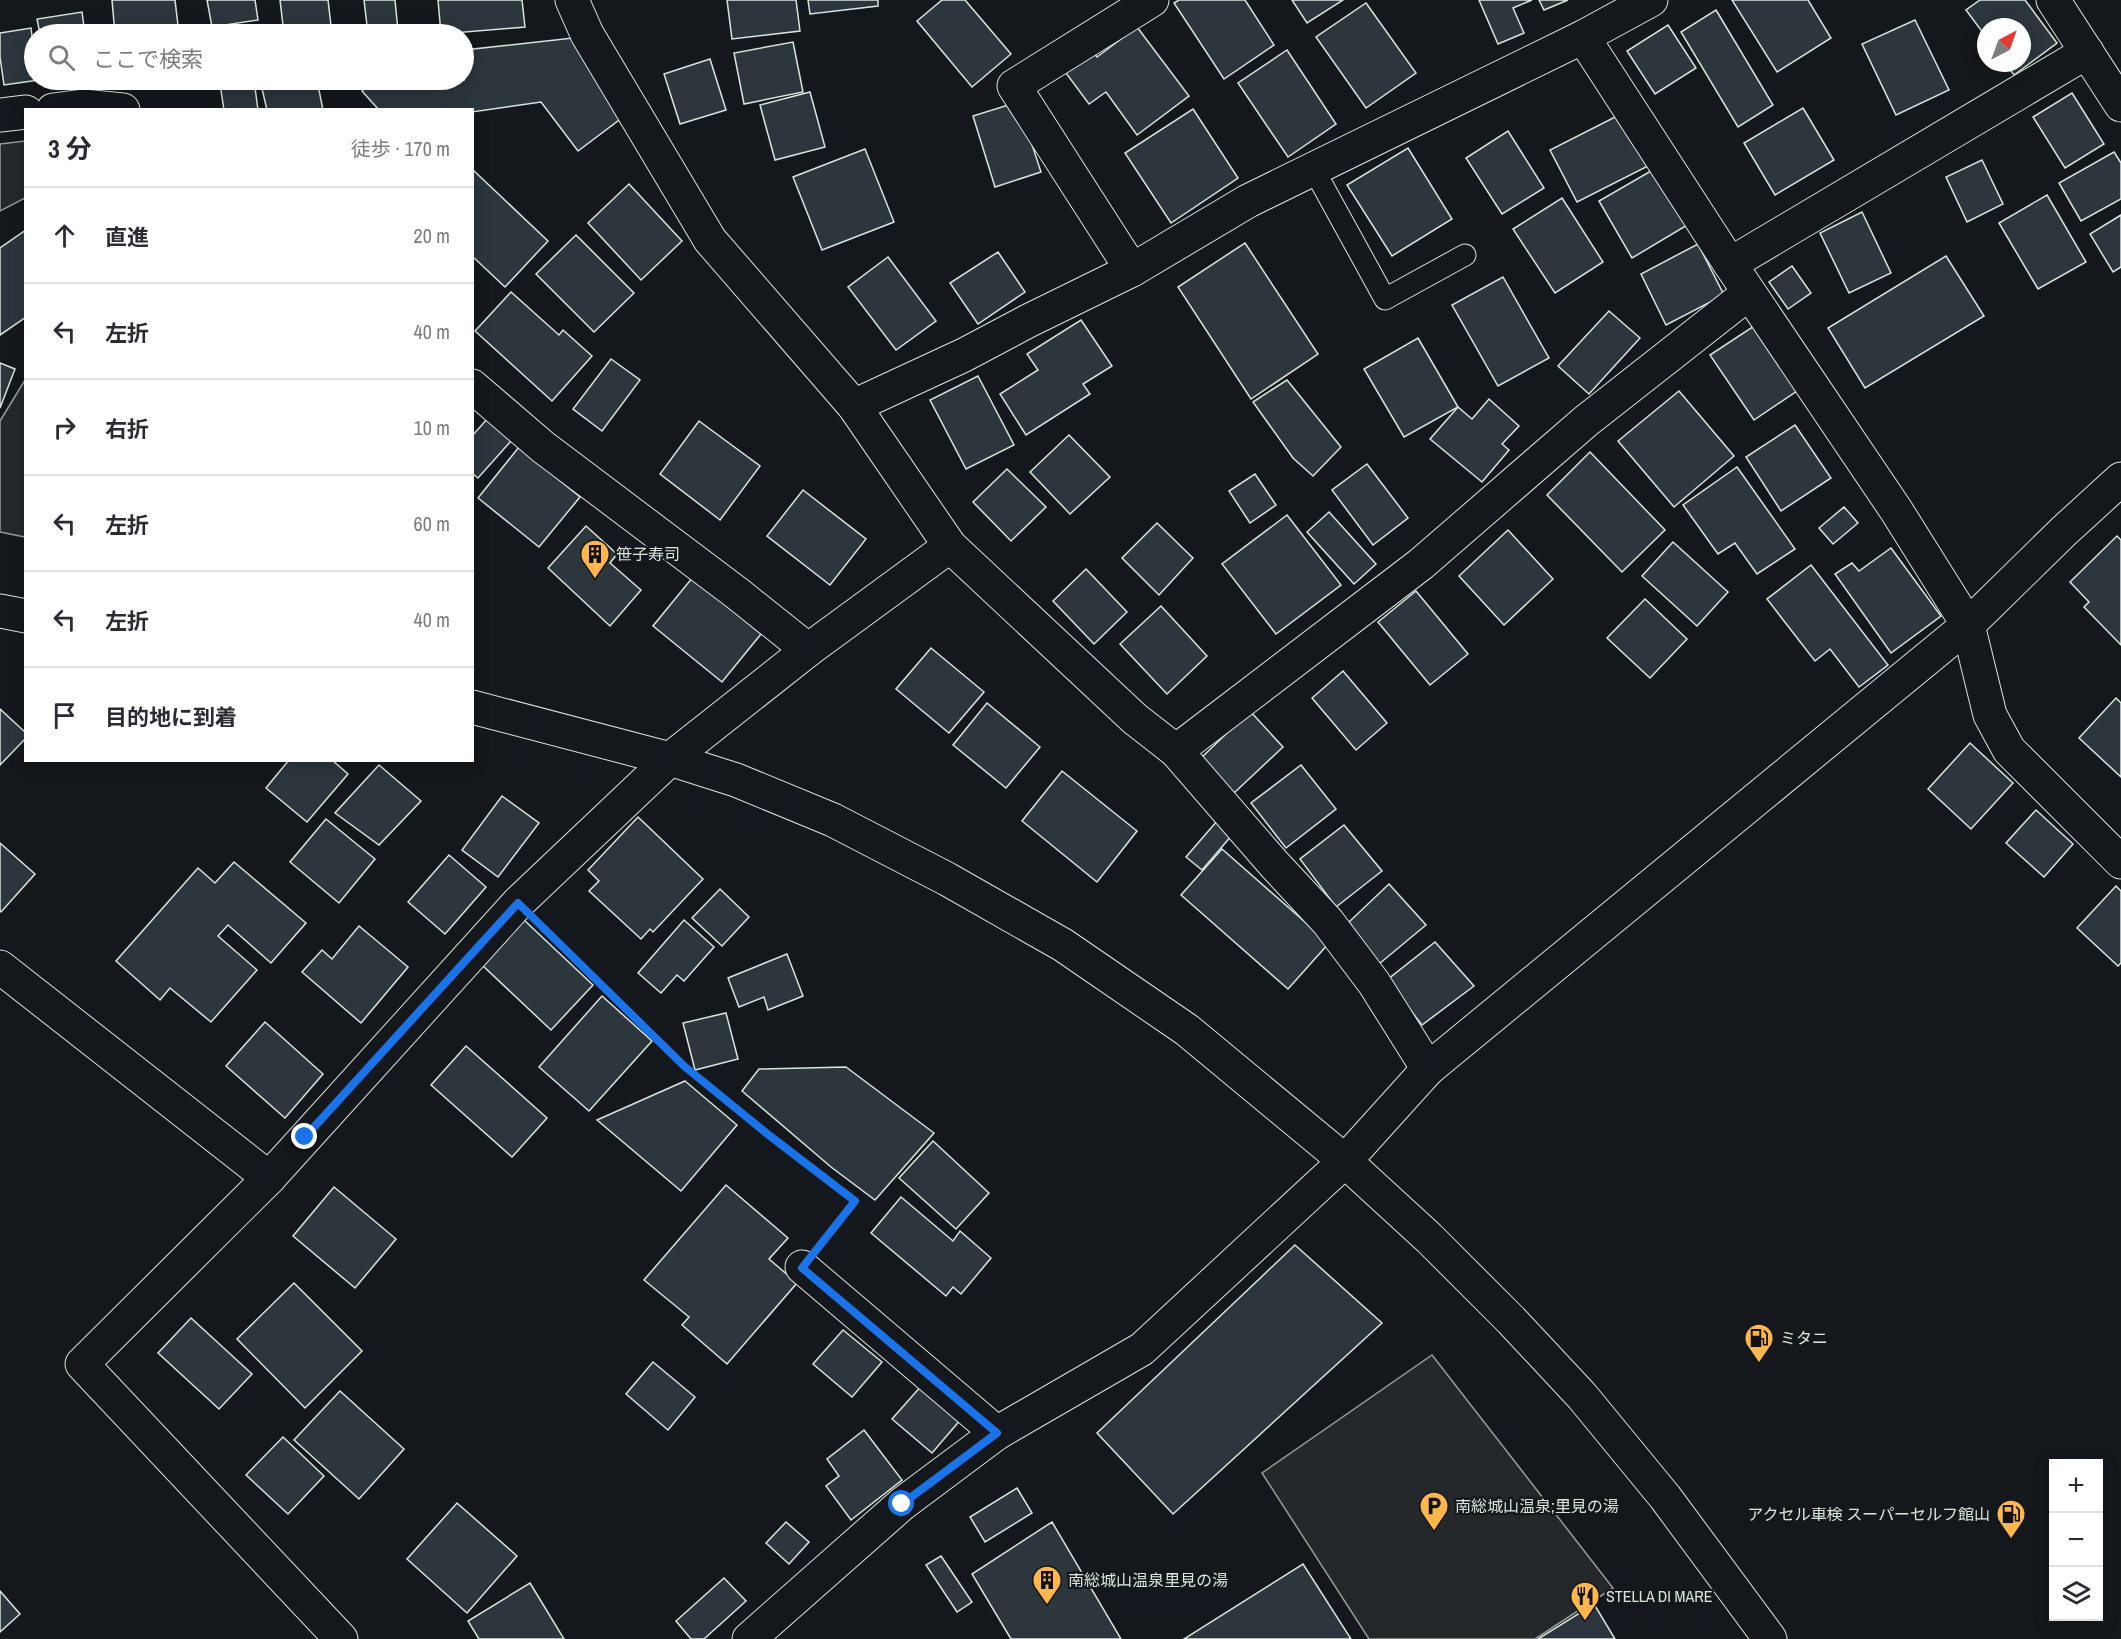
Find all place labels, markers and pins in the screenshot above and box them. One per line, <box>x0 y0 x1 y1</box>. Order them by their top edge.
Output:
building icon: 笹子寿司 <box>579 538 611 580</box>
place label: 笹子寿司 <box>616 543 680 565</box>
fuel station icon: ミタニ <box>1743 1322 1775 1364</box>
place label: ミタニ <box>1780 1327 1828 1349</box>
parking icon: 南総城山温泉;里見の湯 <box>1418 1490 1450 1532</box>
place label: 南総城山温泉;里見の湯 <box>1455 1495 1619 1517</box>
fuel station icon: アクセル車検 スーパーセルフ館山 <box>1995 1498 2027 1540</box>
place label: アクセル車検 スーパーセルフ館山 <box>1747 1503 1990 1525</box>
building icon: 南総城山温泉里見の湯 <box>1031 1564 1063 1606</box>
place label: 南総城山温泉里見の湯 <box>1068 1569 1228 1591</box>
restaurant icon: STELLA DI MARE <box>1569 1580 1601 1622</box>
place label: STELLA DI MARE <box>1606 1585 1712 1607</box>

